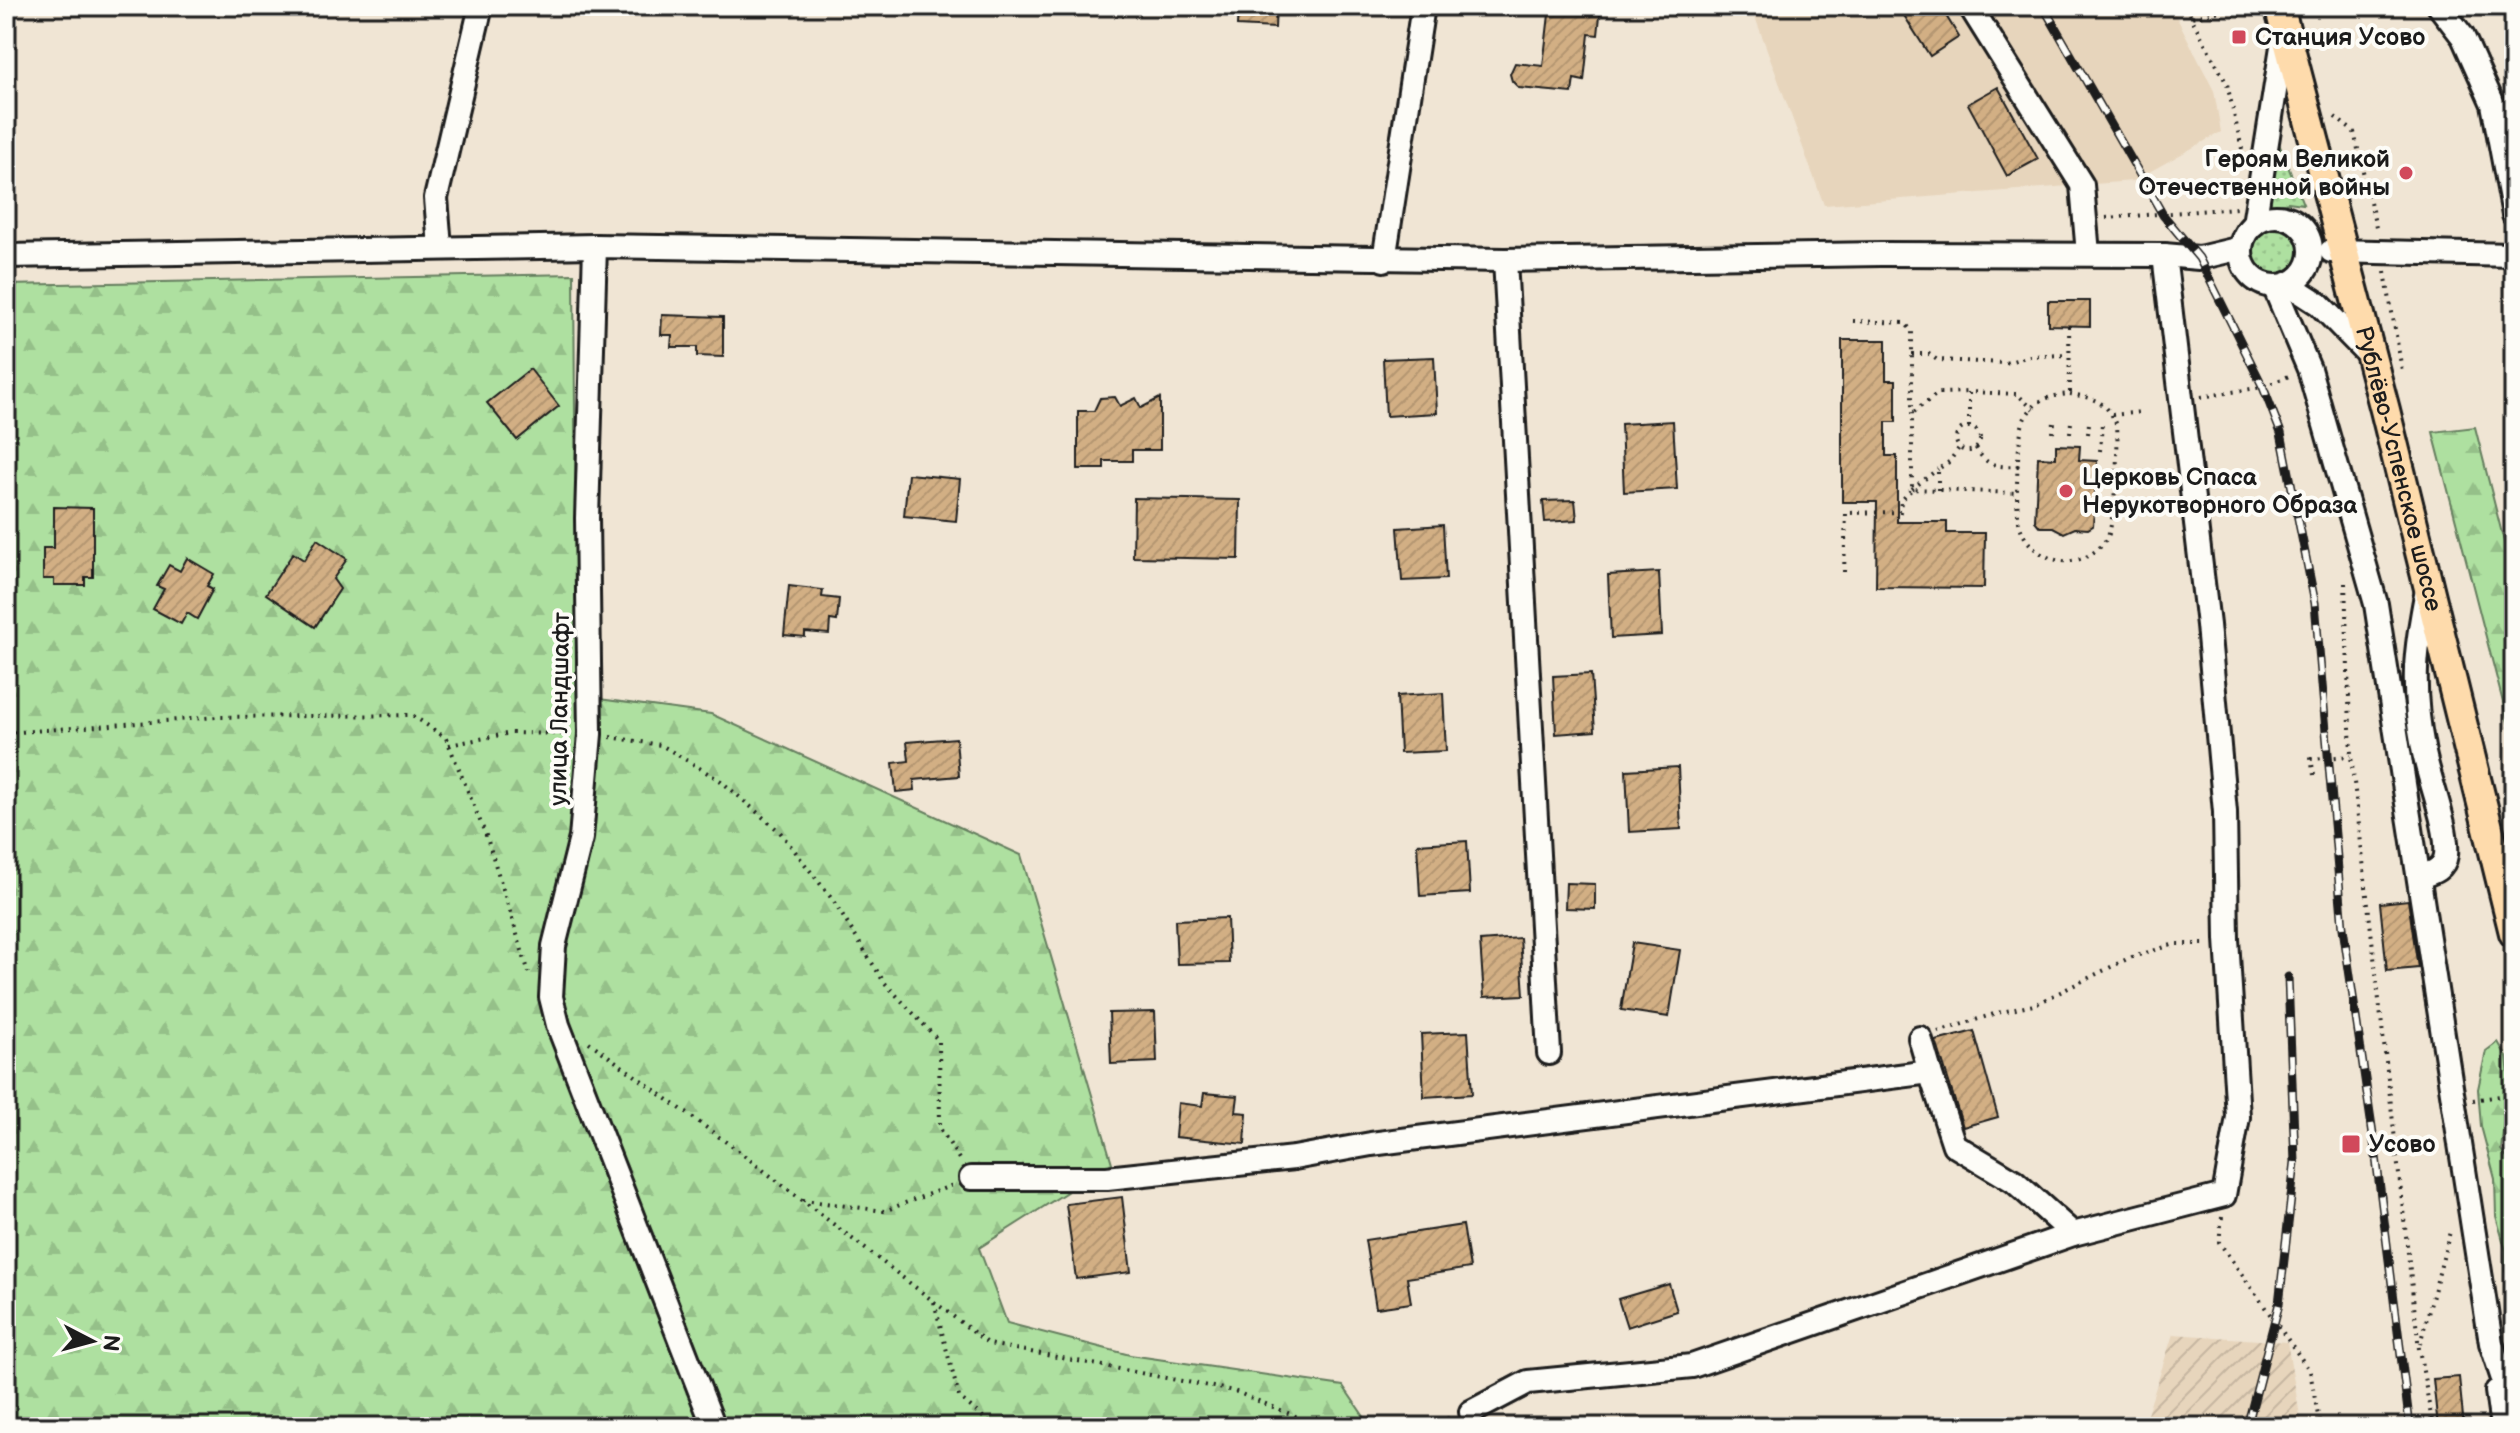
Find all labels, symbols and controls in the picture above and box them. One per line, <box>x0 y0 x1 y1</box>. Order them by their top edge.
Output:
place label: Станция Усово <box>2255 23 2425 52</box>
marker: Станция Усово <box>2230 28 2248 46</box>
place label: Героям Великой Отечественной войны <box>2139 145 2390 202</box>
marker: Героям Великой Отечественной войны <box>2397 164 2415 182</box>
street label: Рублёво-Успенское шоссе <box>2349 323 2449 614</box>
place label: Церковь Спаса Нерукотворного Образа <box>2082 463 2358 520</box>
marker: Церковь Спаса Нерукотворного Образа <box>2057 482 2075 500</box>
street label: улица Ландшафт <box>544 612 576 806</box>
place label: Усово <box>2369 1130 2436 1159</box>
marker: Усово <box>2340 1133 2362 1155</box>
north arrow <box>52 1301 132 1381</box>
text: N <box>96 1333 125 1353</box>

